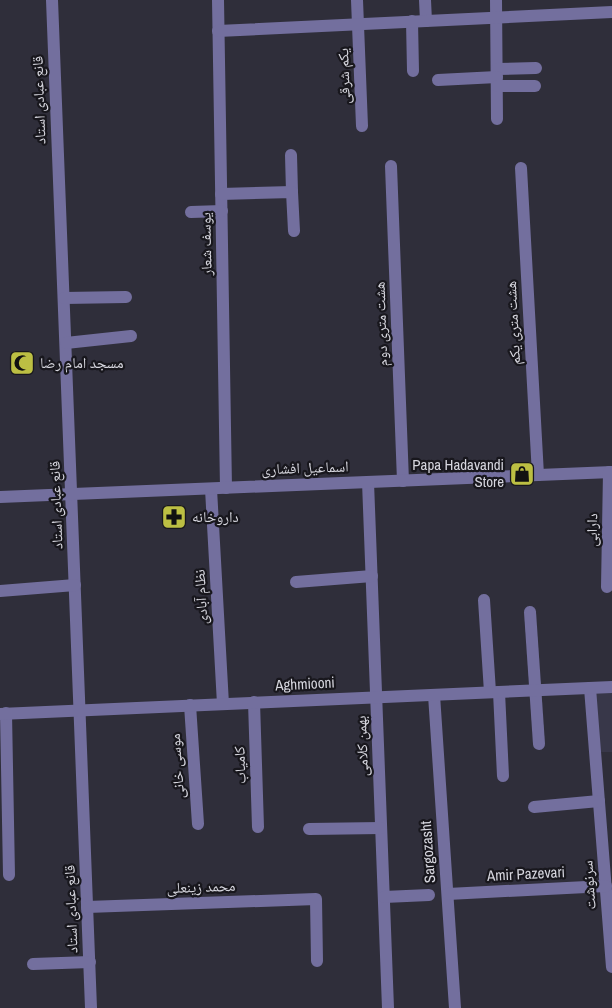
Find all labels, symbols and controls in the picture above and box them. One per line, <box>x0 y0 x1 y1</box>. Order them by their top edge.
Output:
street label: یکم شرقی <box>332 47 355 104</box>
street label: قانع عبادی استاد <box>26 56 51 145</box>
street label: یوسف شعار <box>194 212 217 277</box>
street label: هشت متری یکم <box>500 280 525 366</box>
street label: هشت متری دوم <box>369 281 392 367</box>
mosque icon: مسجد امام رضا <box>9 350 35 376</box>
place label: مسجد امام رضا <box>40 352 124 373</box>
place label: Papa Hadavandi Store <box>412 454 504 492</box>
street label: اسماعیل افشاری <box>261 455 349 480</box>
street label: قانع عبادی استاد <box>43 461 68 550</box>
shop icon: Papa Hadavandi Store <box>509 461 535 487</box>
pharmacy icon: داروخانه <box>161 504 187 530</box>
place label: داروخانه <box>192 506 239 527</box>
street label: دارابی <box>581 513 602 547</box>
street label: نظام آبادی <box>189 569 212 625</box>
street label: Aghmiooni <box>274 671 335 696</box>
street label: بهمن کلامی <box>350 715 373 777</box>
street label: موسی خانی <box>164 733 189 799</box>
street label: کامیاب <box>228 746 251 784</box>
street label: Sargozasht <box>415 820 440 884</box>
street label: سرنوشت <box>576 860 601 910</box>
street label: Amir Pazevari <box>486 861 565 886</box>
street label: قانع عبادی استاد <box>58 865 83 954</box>
street label: محمد زینعلی <box>166 875 236 898</box>

